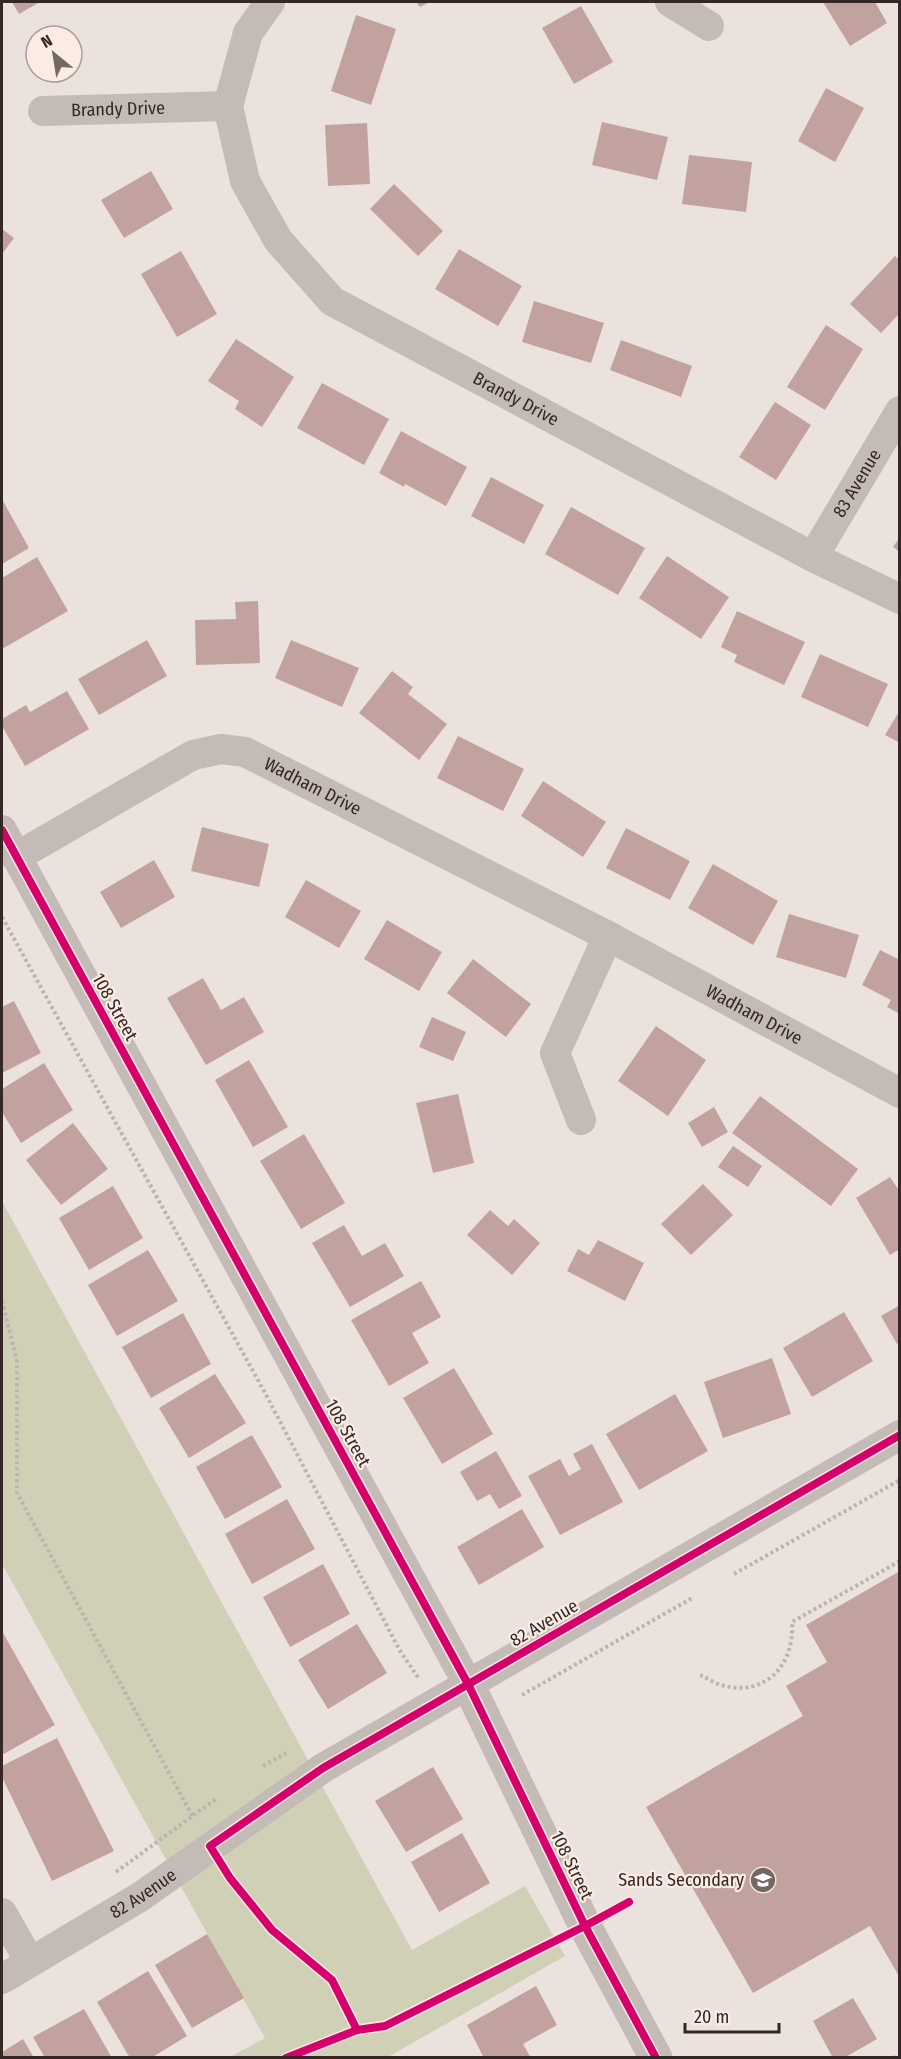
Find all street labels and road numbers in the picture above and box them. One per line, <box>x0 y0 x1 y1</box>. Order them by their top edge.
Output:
street label: Brandy Drive <box>71 97 165 121</box>
street label: Brandy Drive <box>469 367 563 431</box>
street label: 83 Avenue <box>828 445 886 521</box>
street label: Wadham Drive <box>260 753 365 820</box>
street label: 108 Street <box>87 969 143 1045</box>
street label: Wadham Drive <box>702 980 806 1049</box>
street label: 108 Street <box>320 1395 376 1471</box>
street label: 82 Avenue <box>506 1595 582 1651</box>
street label: 108 Street <box>546 1827 598 1903</box>
street label: 82 Avenue <box>106 1864 181 1923</box>

